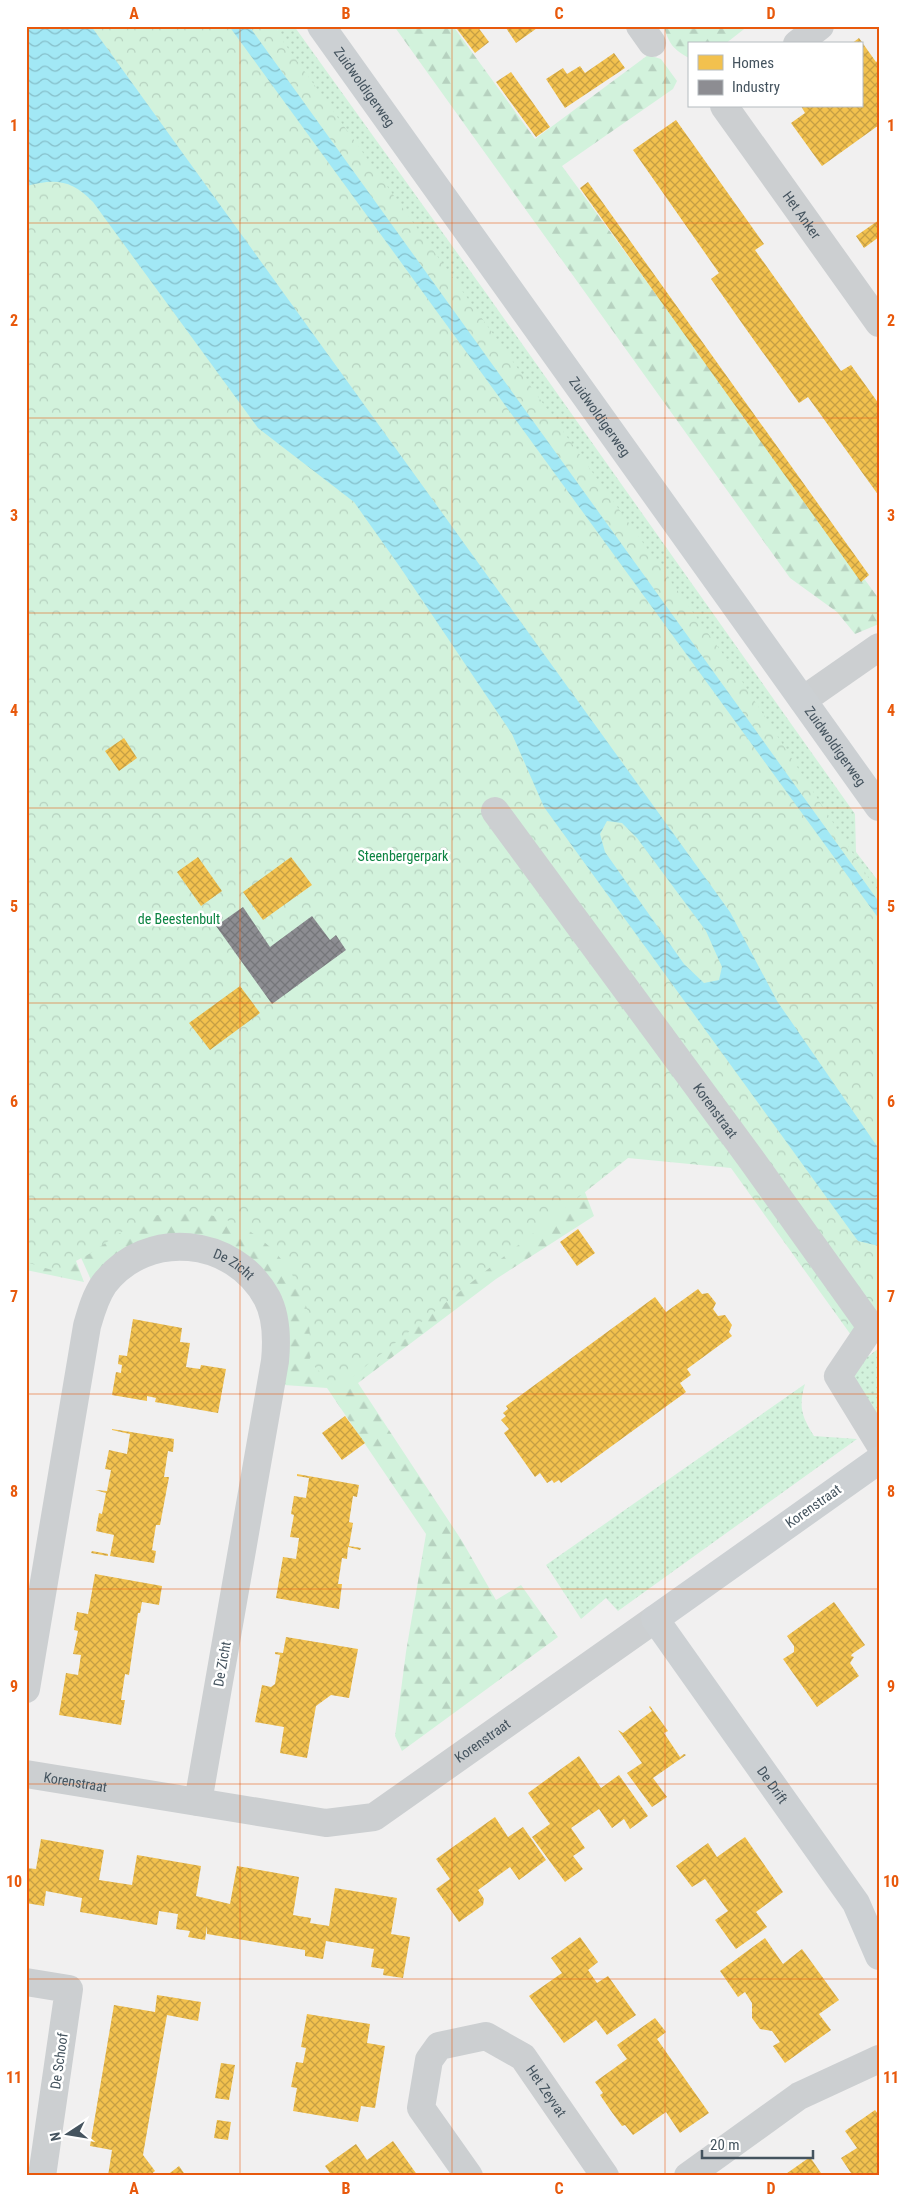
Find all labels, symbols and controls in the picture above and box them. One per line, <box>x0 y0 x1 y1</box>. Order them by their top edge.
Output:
text: A <box>129 4 139 23</box>
text: B <box>342 4 351 23</box>
text: C <box>554 4 564 23</box>
text: D <box>766 4 776 23</box>
legend <box>688 42 862 108</box>
street label: Zuidwoldigerweg <box>331 44 398 130</box>
text: Homes <box>732 54 774 72</box>
text: Industry <box>732 78 780 96</box>
text: 1 <box>10 116 18 135</box>
text: 1 <box>887 116 895 135</box>
street label: Het Anker <box>780 188 824 242</box>
text: 2 <box>10 311 18 330</box>
text: 2 <box>887 311 895 330</box>
street label: Zuidwoldigerweg <box>566 374 634 460</box>
text: 3 <box>10 506 18 525</box>
text: 3 <box>887 506 895 525</box>
text: 4 <box>10 701 18 720</box>
text: 4 <box>887 701 895 720</box>
street label: Zuidwoldigerweg <box>802 703 869 789</box>
park label: Steenbergerpark <box>358 848 449 864</box>
text: 5 <box>10 897 18 916</box>
text: 5 <box>887 897 895 916</box>
park label: de Beestenbult <box>138 911 220 927</box>
street label: Korenstraat <box>690 1080 741 1141</box>
text: 6 <box>10 1092 18 1111</box>
text: 6 <box>887 1092 895 1111</box>
street label: De Zicht <box>211 1245 258 1283</box>
text: 7 <box>10 1287 18 1306</box>
text: 7 <box>887 1287 895 1306</box>
street label: Korenstraat <box>782 1481 844 1531</box>
text: 8 <box>10 1482 18 1501</box>
text: 8 <box>887 1482 895 1501</box>
street label: De Zicht <box>210 1640 234 1688</box>
text: 9 <box>10 1677 18 1696</box>
text: 9 <box>887 1677 895 1696</box>
street label: Korenstraat <box>452 1716 513 1766</box>
street label: De Drift <box>754 1763 791 1807</box>
street label: Korenstraat <box>42 1769 108 1795</box>
text: 10 <box>6 1872 22 1891</box>
text: 10 <box>883 1872 899 1891</box>
street label: De Schoof <box>47 2031 71 2090</box>
street label: Het Zeyvat <box>523 2062 570 2120</box>
text: 11 <box>6 2068 22 2087</box>
text: 11 <box>883 2068 899 2087</box>
north arrow <box>42 2110 92 2160</box>
scale bar <box>702 2127 814 2159</box>
text: N <box>47 2131 64 2143</box>
text: 20 m <box>710 2136 740 2154</box>
text: A <box>129 2179 139 2198</box>
text: B <box>342 2179 351 2198</box>
text: C <box>554 2179 564 2198</box>
text: D <box>766 2179 776 2198</box>

